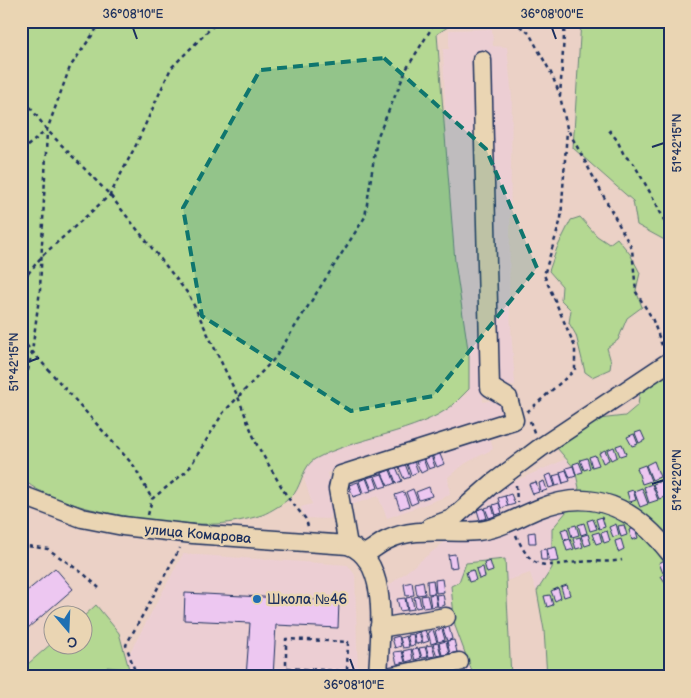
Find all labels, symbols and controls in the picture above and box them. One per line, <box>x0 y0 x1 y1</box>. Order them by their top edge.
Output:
text: 36°08'10"E <box>103 7 163 22</box>
text: 36°08'00"E <box>520 7 584 22</box>
text: 51°42'15"N <box>670 113 685 173</box>
text: 51°42'15"N <box>7 332 22 392</box>
text: 51°42'20"N <box>670 449 685 511</box>
street label: улица Комарова <box>144 521 253 547</box>
place label: Школа №46 <box>267 591 347 608</box>
marker: Школа №46 <box>251 593 263 605</box>
north arrow <box>42 606 92 656</box>
text: С <box>64 632 79 652</box>
text: 36°08'10"E <box>324 678 384 693</box>

